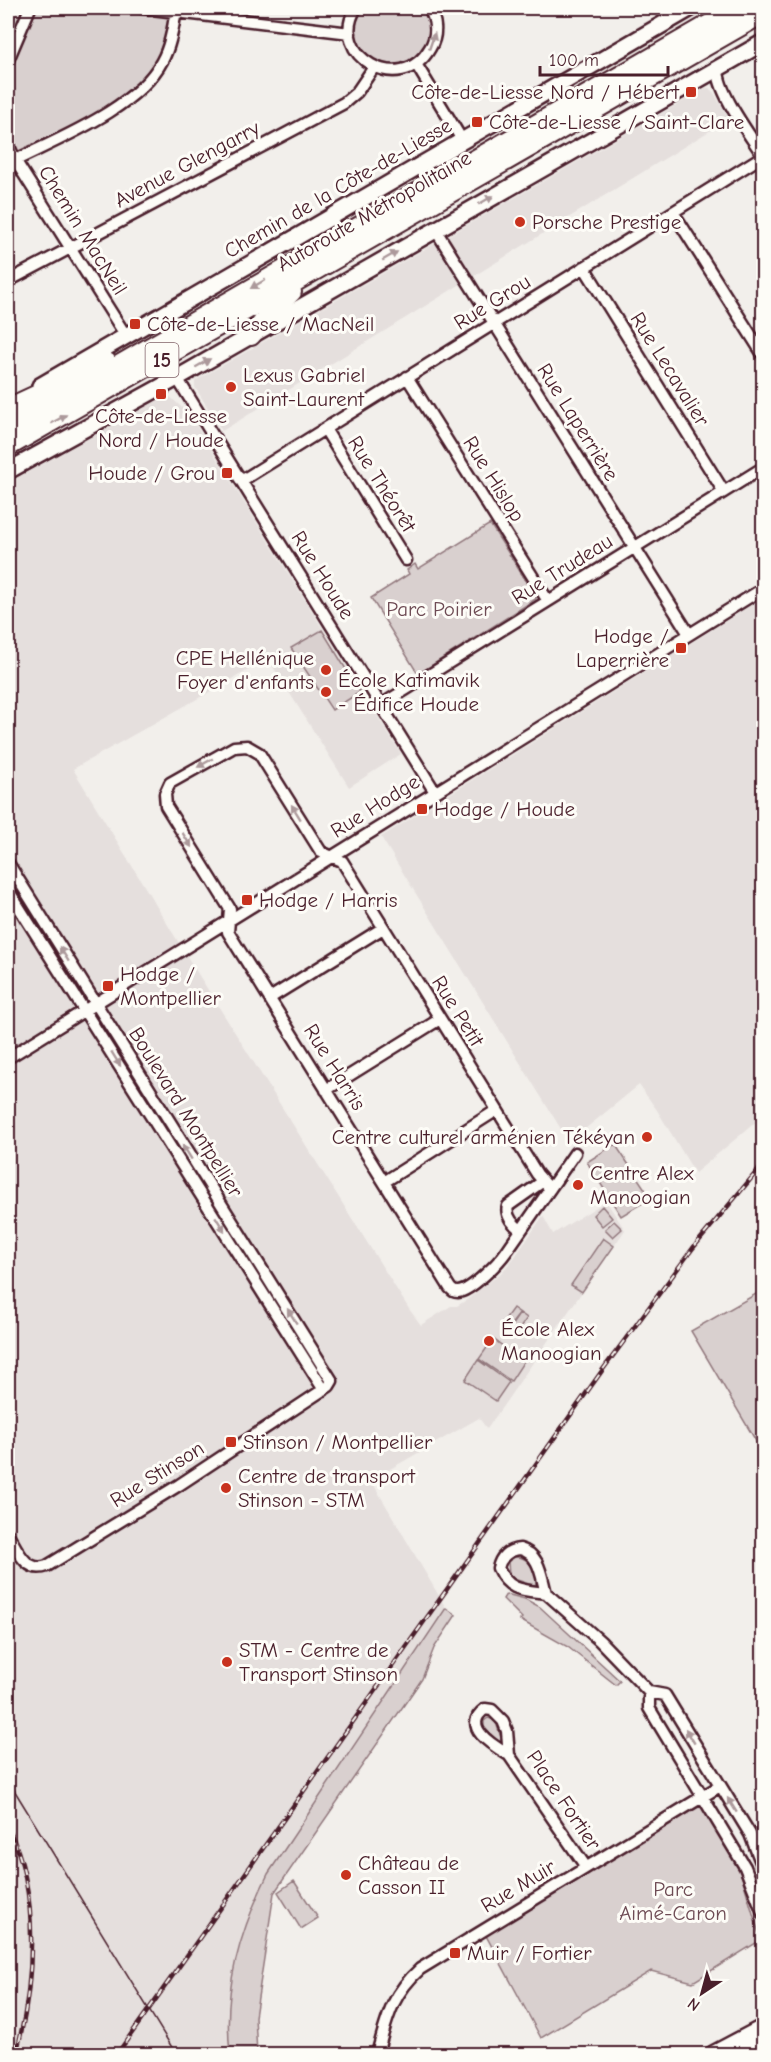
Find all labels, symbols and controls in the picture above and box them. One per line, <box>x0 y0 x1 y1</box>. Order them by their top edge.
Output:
one-way arrow <box>427 32 437 50</box>
scale bar <box>540 39 668 77</box>
text: 100 m <box>549 50 599 71</box>
place label: Côte-de-Liesse Nord / Hébert <box>411 80 680 104</box>
marker: Côte-de-Liesse Nord / Hébert <box>684 85 698 99</box>
place label: Côte-de-Liesse / Saint-Clare <box>489 110 744 134</box>
street label: Chemin de la Côte-de-Liesse <box>220 113 456 263</box>
street label: Avenue Glengarry <box>110 115 264 212</box>
marker: Côte-de-Liesse / Saint-Clare <box>470 115 484 129</box>
street label: Autoroute Métropolitaine <box>273 146 475 276</box>
street label: Chemin MacNeil <box>34 161 132 299</box>
one-way arrow <box>478 195 495 205</box>
place label: Porsche Prestige <box>532 210 681 234</box>
marker: Porsche Prestige <box>513 215 527 229</box>
one-way arrow <box>382 250 398 261</box>
street label: Rue Grou <box>449 269 535 335</box>
one-way arrow <box>250 278 266 289</box>
street label: Rue Lecavalier <box>625 308 715 431</box>
place label: Côte-de-Liesse / MacNeil <box>147 312 374 336</box>
marker: Côte-de-Liesse / MacNeil <box>128 317 142 331</box>
road number: 15 <box>146 343 178 377</box>
one-way arrow <box>195 358 212 368</box>
street label: Rue Laperrière <box>532 359 624 485</box>
place label: Lexus Gabriel Saint-Laurent <box>243 363 365 411</box>
marker: Lexus Gabriel Saint-Laurent <box>224 380 238 394</box>
marker: Côte-de-Liesse Nord / Houde <box>154 387 168 401</box>
place label: Côte-de-Liesse Nord / Houde <box>95 404 227 452</box>
one-way arrow <box>51 414 68 424</box>
street label: Rue Théorêt <box>343 431 422 537</box>
street label: Rue Hislop <box>458 432 530 526</box>
place label: Houde / Grou <box>88 461 215 485</box>
marker: Houde / Grou <box>220 466 234 480</box>
street label: Rue Houde <box>286 526 360 624</box>
street label: Rue Trudeau <box>507 529 617 609</box>
park label: Parc Poirier <box>386 597 492 621</box>
place label: Hodge / Laperrière <box>576 624 669 672</box>
marker: Hodge / Laperrière <box>674 641 688 655</box>
place label: CPE Hellénique Foyer d'enfants <box>176 646 314 694</box>
marker: CPE Hellénique Foyer d'enfants <box>319 663 333 677</box>
place label: École Katimavik - Édifice Houde <box>338 668 479 716</box>
marker: École Katimavik - Édifice Houde <box>319 685 333 699</box>
one-way arrow <box>196 758 213 768</box>
street label: Rue Hodge <box>326 769 424 843</box>
place label: Hodge / Houde <box>434 797 575 821</box>
marker: Hodge / Houde <box>415 802 429 816</box>
one-way arrow <box>291 804 302 820</box>
one-way arrow <box>181 832 192 848</box>
place label: Hodge / Harris <box>259 888 397 912</box>
marker: Hodge / Harris <box>240 893 254 907</box>
one-way arrow <box>58 946 69 962</box>
place label: Hodge / Montpellier <box>120 962 221 1010</box>
street label: Rue Petit <box>427 971 490 1052</box>
marker: Hodge / Montpellier <box>101 979 115 993</box>
street label: Rue Harris <box>299 1020 371 1114</box>
street label: Boulevard Montpellier <box>124 1023 248 1202</box>
one-way arrow <box>110 1051 121 1067</box>
place label: Centre culturel arménien Tékéyan <box>332 1125 635 1149</box>
marker: Centre culturel arménien Tékéyan <box>640 1130 654 1144</box>
one-way arrow <box>182 1143 193 1160</box>
place label: Centre Alex Manoogian <box>590 1161 694 1209</box>
marker: Centre Alex Manoogian <box>571 1178 585 1192</box>
one-way arrow <box>214 1216 225 1232</box>
one-way arrow <box>286 1308 297 1325</box>
place label: École Alex Manoogian <box>501 1317 602 1365</box>
marker: École Alex Manoogian <box>482 1334 496 1348</box>
place label: Stinson / Montpellier <box>243 1430 433 1454</box>
marker: Stinson / Montpellier <box>224 1435 238 1449</box>
street label: Rue Stinson <box>106 1436 208 1512</box>
place label: Centre de transport Stinson - STM <box>238 1464 416 1512</box>
marker: Centre de transport Stinson - STM <box>219 1481 233 1495</box>
place label: STM - Centre de Transport Stinson <box>239 1638 398 1686</box>
marker: STM - Centre de Transport Stinson <box>220 1655 234 1669</box>
one-way arrow <box>684 1728 695 1744</box>
street label: Place Fortier <box>522 1746 606 1855</box>
one-way arrow <box>726 1796 737 1813</box>
place label: Château de Casson II <box>358 1851 459 1899</box>
street label: Rue Muir <box>477 1854 560 1917</box>
marker: Château de Casson II <box>339 1868 353 1882</box>
park label: Parc Aimé-Caron <box>619 1877 727 1925</box>
place label: Muir / Fortier <box>467 1941 592 1965</box>
marker: Muir / Fortier <box>448 1946 462 1960</box>
north arrow <box>672 1963 732 2023</box>
text: N <box>684 1994 703 2015</box>

